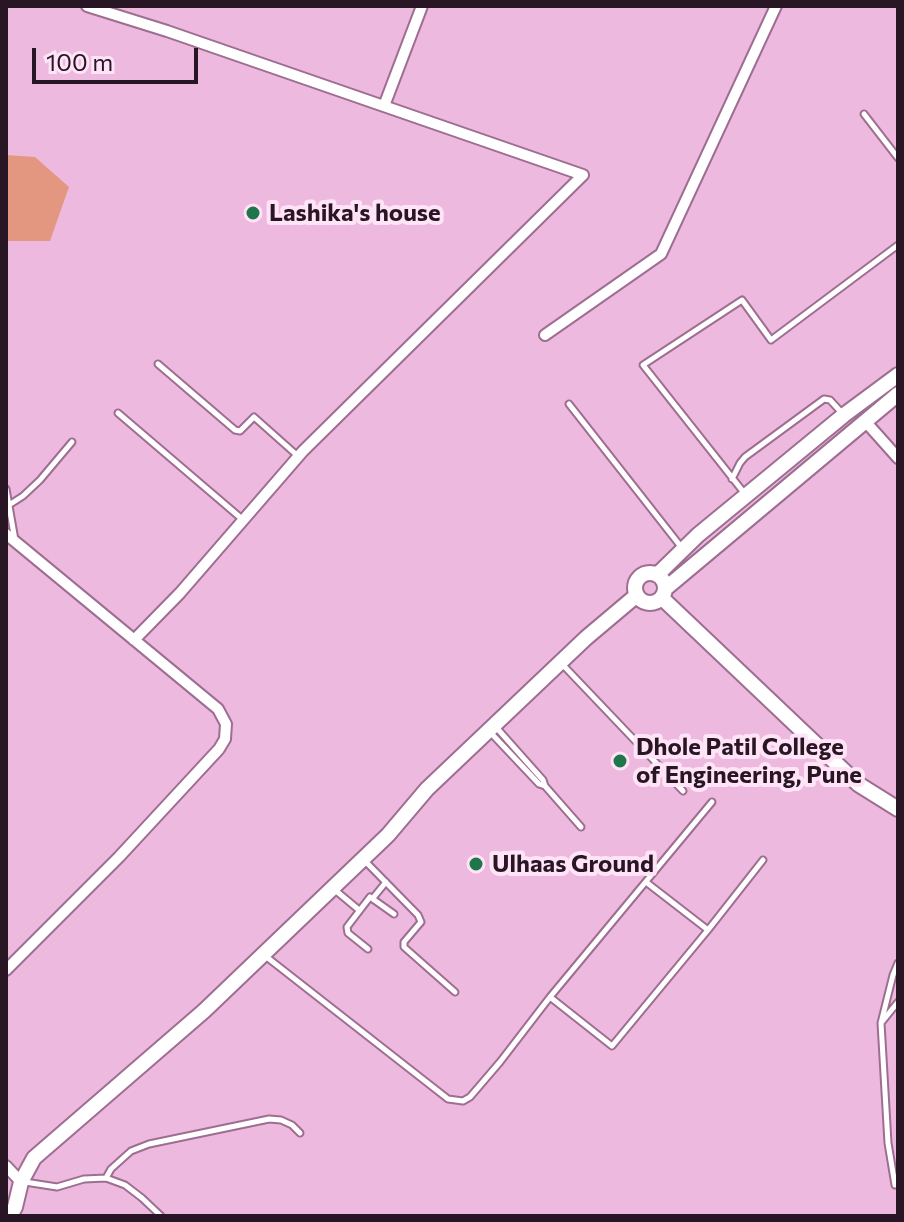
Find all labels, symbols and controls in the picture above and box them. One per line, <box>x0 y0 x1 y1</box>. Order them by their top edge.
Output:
scale bar <box>36 32 202 82</box>
text: 100 m <box>46 47 113 76</box>
place label: Lashika's house <box>269 199 441 227</box>
marker: Lashika's house <box>244 204 262 222</box>
place label: Dhole Patil College of Engineering, Pune <box>636 733 862 789</box>
marker: Dhole Patil College of Engineering, Pune <box>611 752 629 770</box>
place label: Ulhaas Ground <box>492 850 654 878</box>
marker: Ulhaas Ground <box>467 855 485 873</box>

